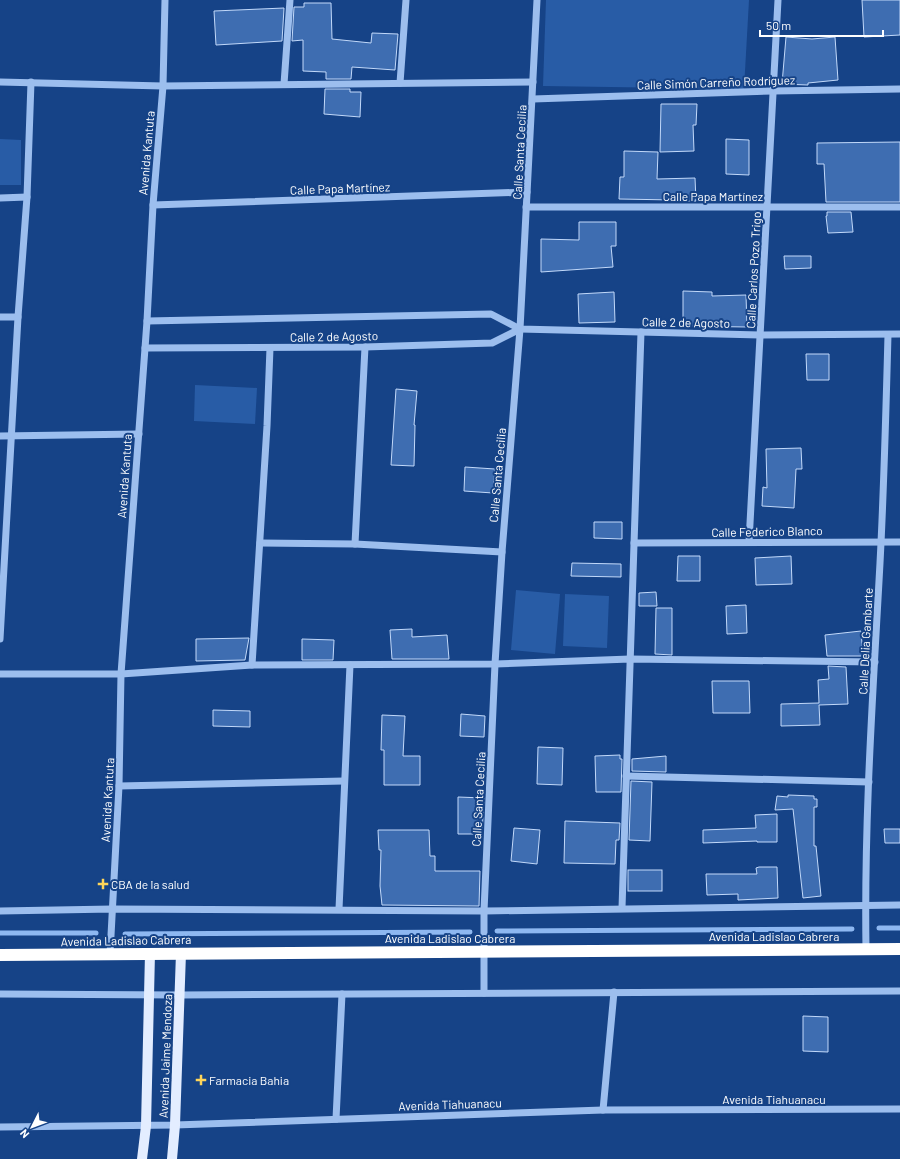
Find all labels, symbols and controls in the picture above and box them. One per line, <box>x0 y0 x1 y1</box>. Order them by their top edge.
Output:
scale bar <box>760 12 883 38</box>
text: 50 m <box>766 18 791 32</box>
street label: Calle Simón Carreño Rodríguez <box>637 72 795 92</box>
street label: Calle Santa Cecilia <box>510 104 528 200</box>
street label: Avenida Kantuta <box>135 110 157 196</box>
street label: Calle Papa Martínez <box>290 179 390 197</box>
street label: Calle Papa Martínez <box>663 189 763 203</box>
street label: Calle Carlos Pozo Trigo <box>743 211 763 329</box>
street label: Calle 2 de Agosto <box>642 314 730 330</box>
street label: Calle 2 de Agosto <box>290 328 378 344</box>
street label: Calle Santa Cecilia <box>486 427 508 523</box>
street label: Avenida Kantuta <box>114 433 134 519</box>
street label: Calle Federico Blanco <box>711 523 823 539</box>
street label: Calle Delia Gambarte <box>855 587 875 695</box>
street label: Calle Santa Cecilia <box>469 751 487 847</box>
street label: Avenida Kantuta <box>98 757 116 843</box>
place label: CBA de la salud <box>111 877 190 891</box>
marker: CBA de la salud <box>98 879 108 889</box>
street label: Avenida Ladislao Cabrera <box>709 929 839 943</box>
street label: Avenida Ladislao Cabrera <box>385 931 515 945</box>
street label: Avenida Ladislao Cabrera <box>61 932 191 948</box>
street label: Avenida Jaime Mendoza <box>156 994 174 1118</box>
place label: Farmacia Bahia <box>209 1073 289 1087</box>
marker: Farmacia Bahia <box>196 1075 206 1085</box>
street label: Avenida Tiahuanacu <box>722 1092 826 1106</box>
street label: Avenida Tiahuanacu <box>398 1095 502 1113</box>
north arrow <box>12 1107 52 1147</box>
text: N <box>17 1127 31 1141</box>

